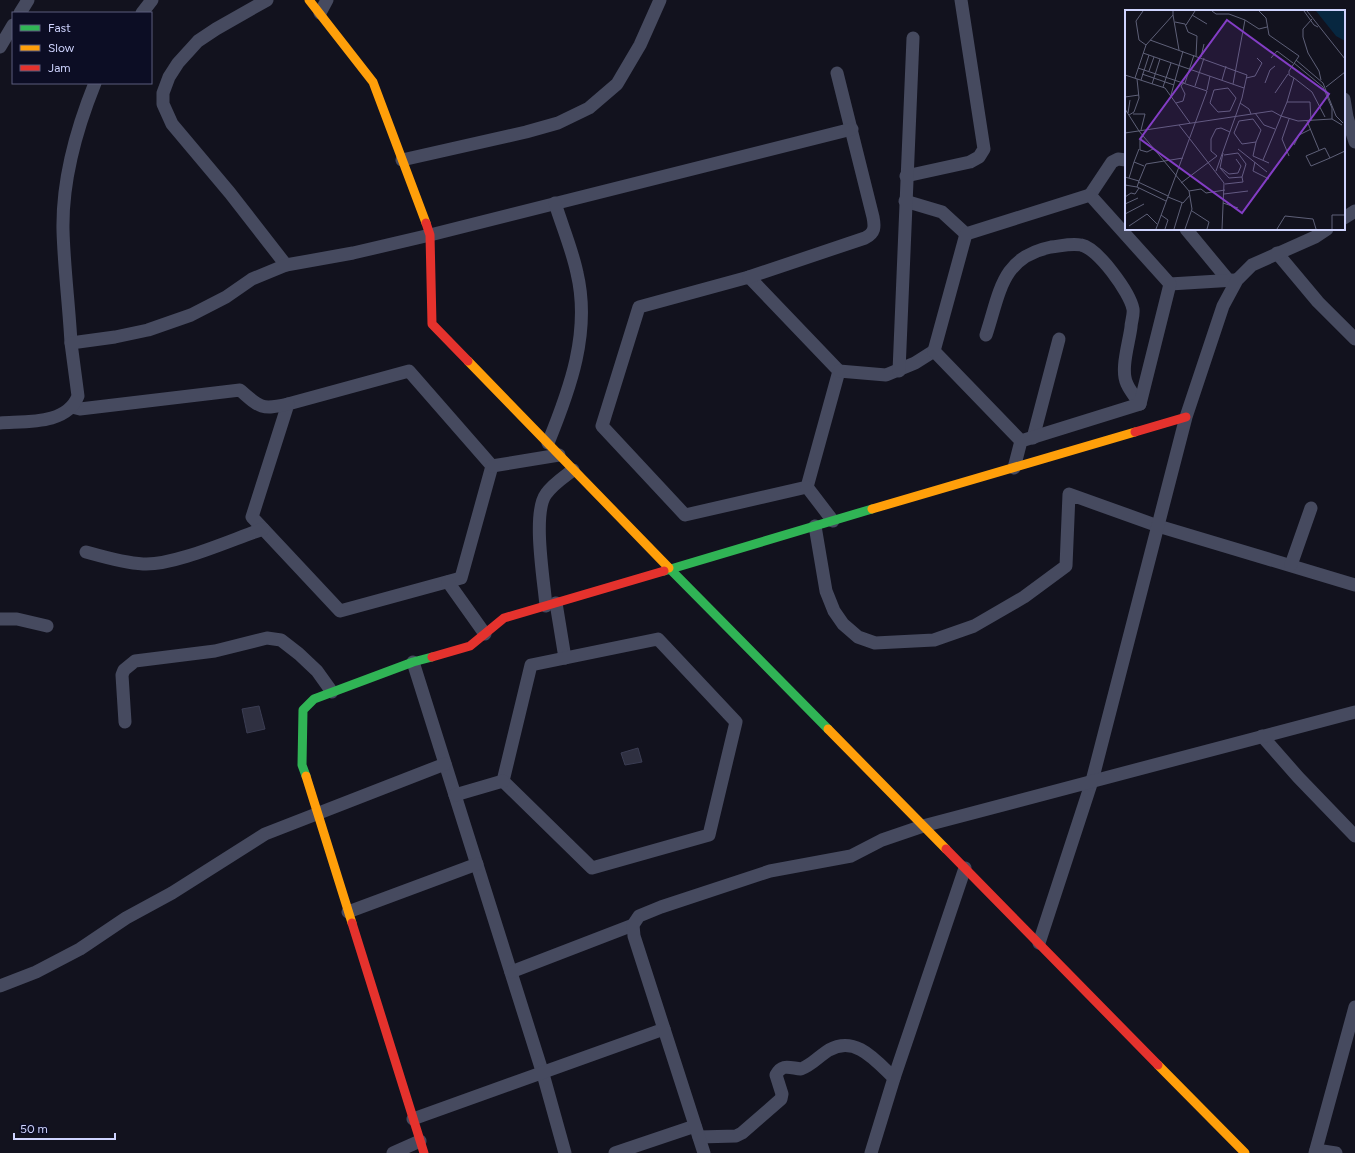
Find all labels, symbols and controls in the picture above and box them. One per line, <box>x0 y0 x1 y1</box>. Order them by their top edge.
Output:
inset map <box>1125 10 1345 230</box>
legend <box>12 12 152 84</box>
text: Fast <box>48 21 71 35</box>
text: Slow <box>48 41 75 55</box>
text: Jam <box>48 61 71 75</box>
scale bar <box>14 1115 115 1141</box>
text: 50 m <box>20 1122 48 1136</box>

